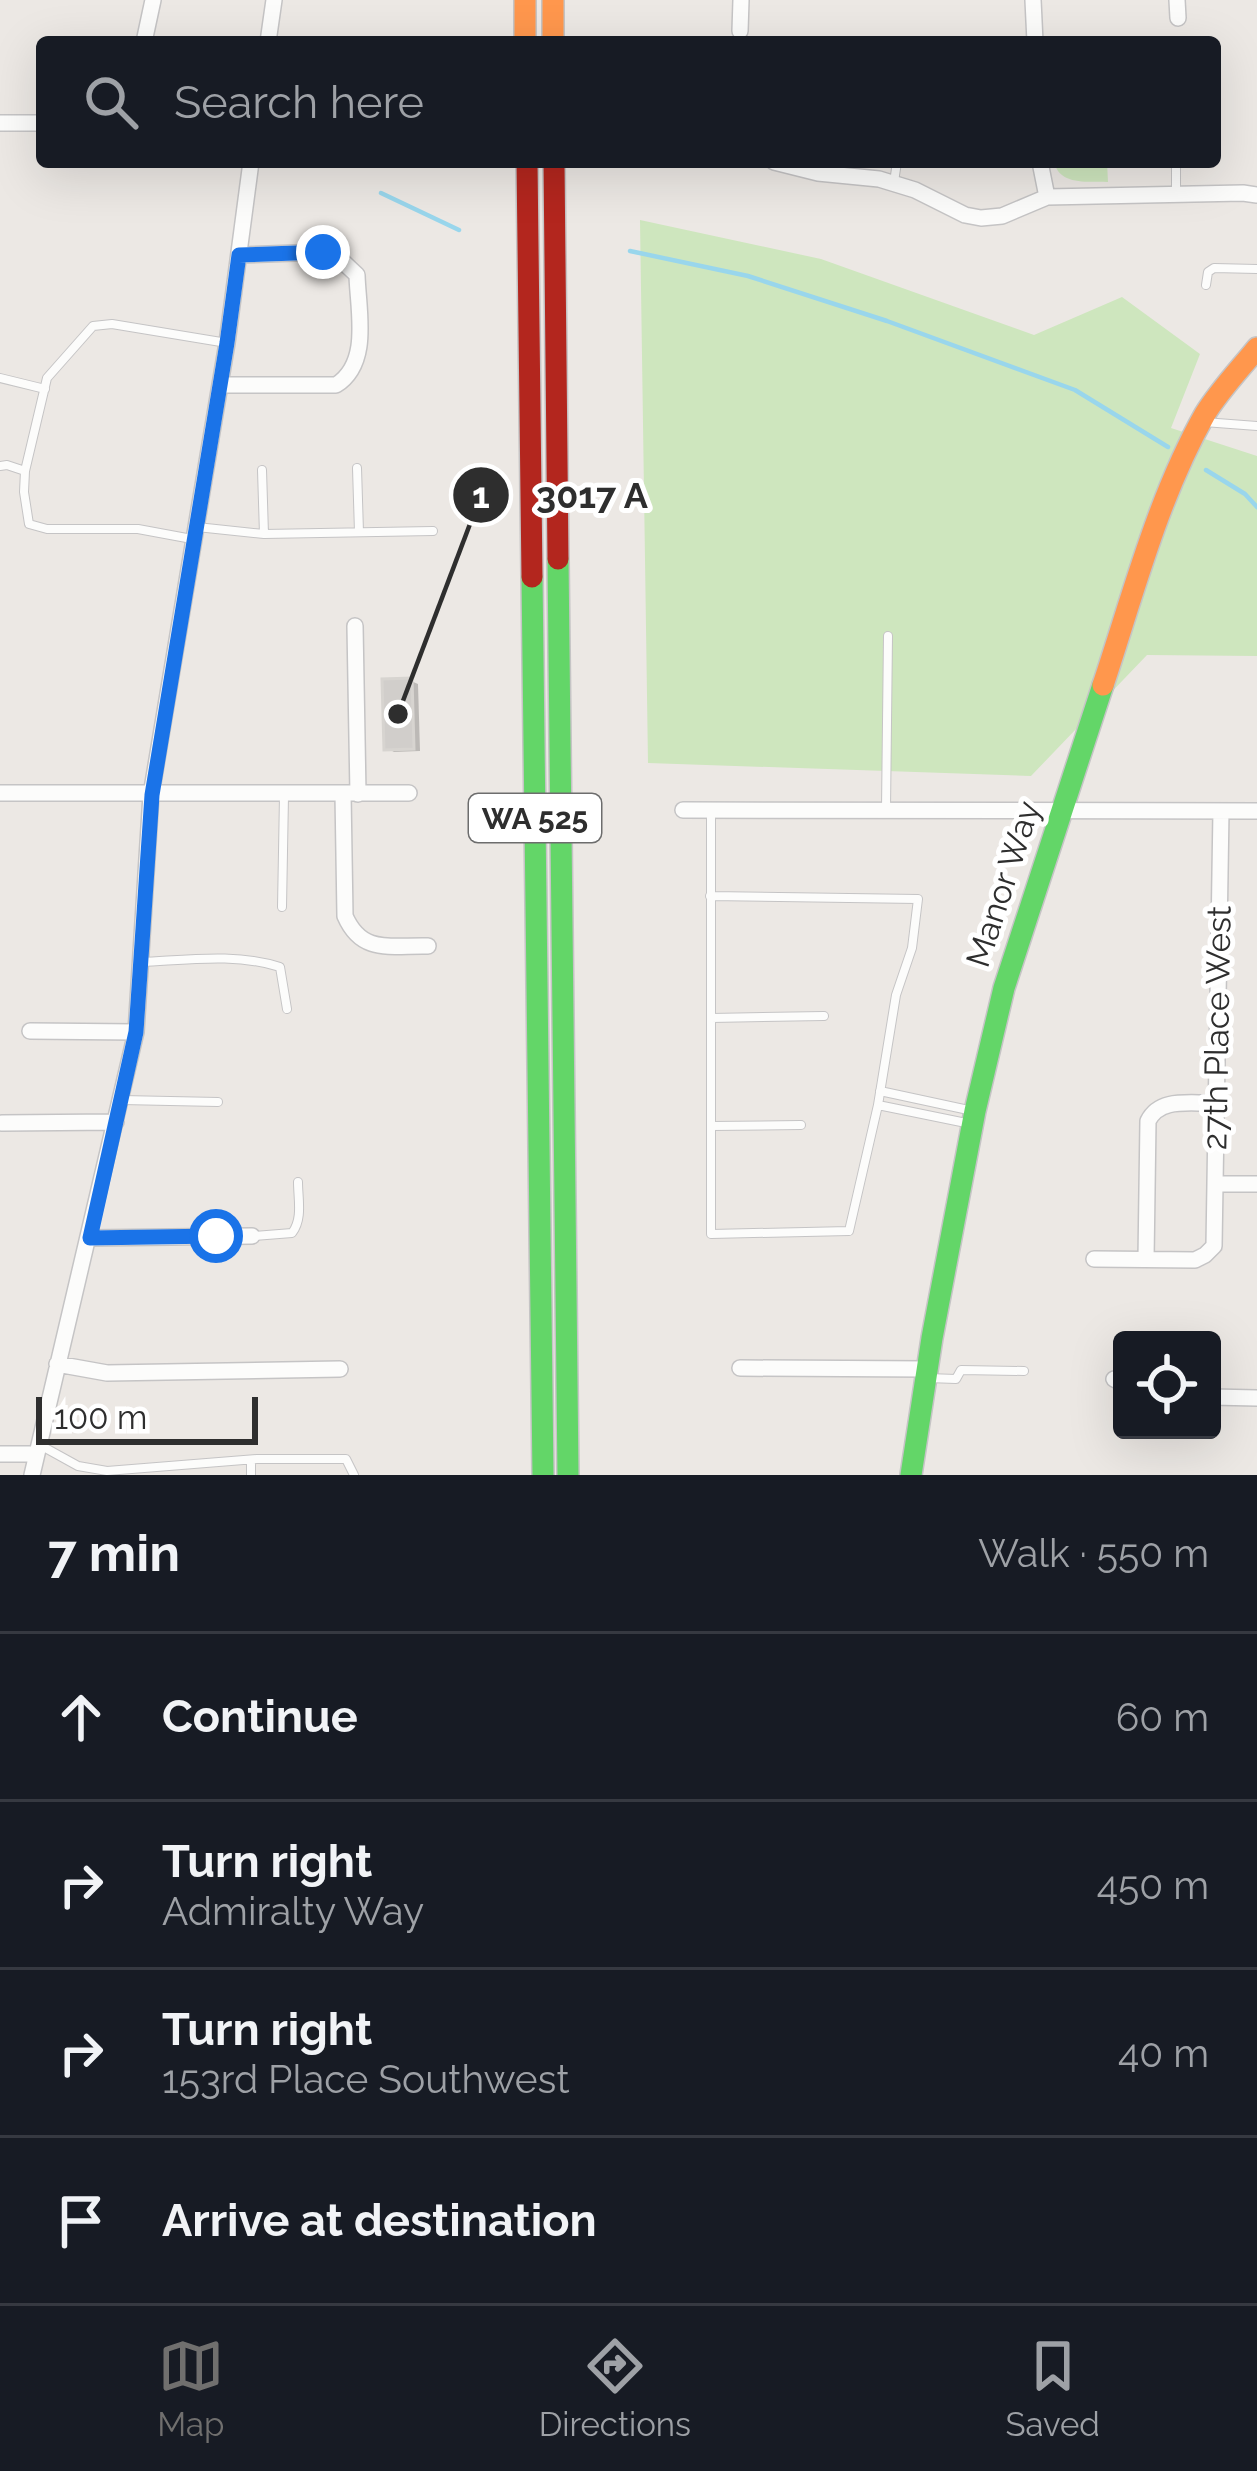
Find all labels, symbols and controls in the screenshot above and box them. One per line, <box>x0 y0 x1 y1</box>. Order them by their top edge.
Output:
search box <box>36 36 1221 168</box>
icon: search <box>78 69 144 135</box>
text: Search here <box>174 76 424 129</box>
route end <box>296 225 350 279</box>
callout: 3017 A <box>451 459 672 531</box>
text: 1 <box>472 474 490 516</box>
text: 3017 A <box>536 474 649 516</box>
road number: WA 525 <box>469 794 601 842</box>
street label: Manor Way <box>958 796 1048 972</box>
street label: 27th Place West <box>1195 906 1239 1150</box>
route start <box>189 1209 243 1263</box>
map controls <box>1113 1331 1221 1439</box>
button: locate <box>1113 1331 1221 1439</box>
scale bar <box>36 1391 258 1444</box>
text: 100 m <box>54 1398 147 1437</box>
text: 7 min <box>48 1523 180 1583</box>
text: Walk · 550 m <box>978 1530 1209 1576</box>
icon: ahead <box>48 1684 114 1750</box>
text: Continue <box>162 1690 358 1743</box>
text: 60 m <box>1116 1694 1209 1740</box>
text: Turn right <box>162 1835 372 1888</box>
icon: right <box>48 1852 114 1918</box>
text: 450 m <box>1097 1862 1209 1908</box>
text: Admiralty Way <box>162 1888 424 1934</box>
text: Turn right <box>162 2003 372 2056</box>
icon: right <box>48 2020 114 2086</box>
text: 40 m <box>1118 2030 1209 2076</box>
text: 153rd Place Southwest <box>162 2056 569 2102</box>
icon: arrive <box>48 2188 114 2254</box>
text: Arrive at destination <box>162 2194 597 2247</box>
tab: Map <box>157 2333 224 2444</box>
tab: Directions <box>539 2333 691 2444</box>
tab: Saved <box>1005 2333 1100 2444</box>

